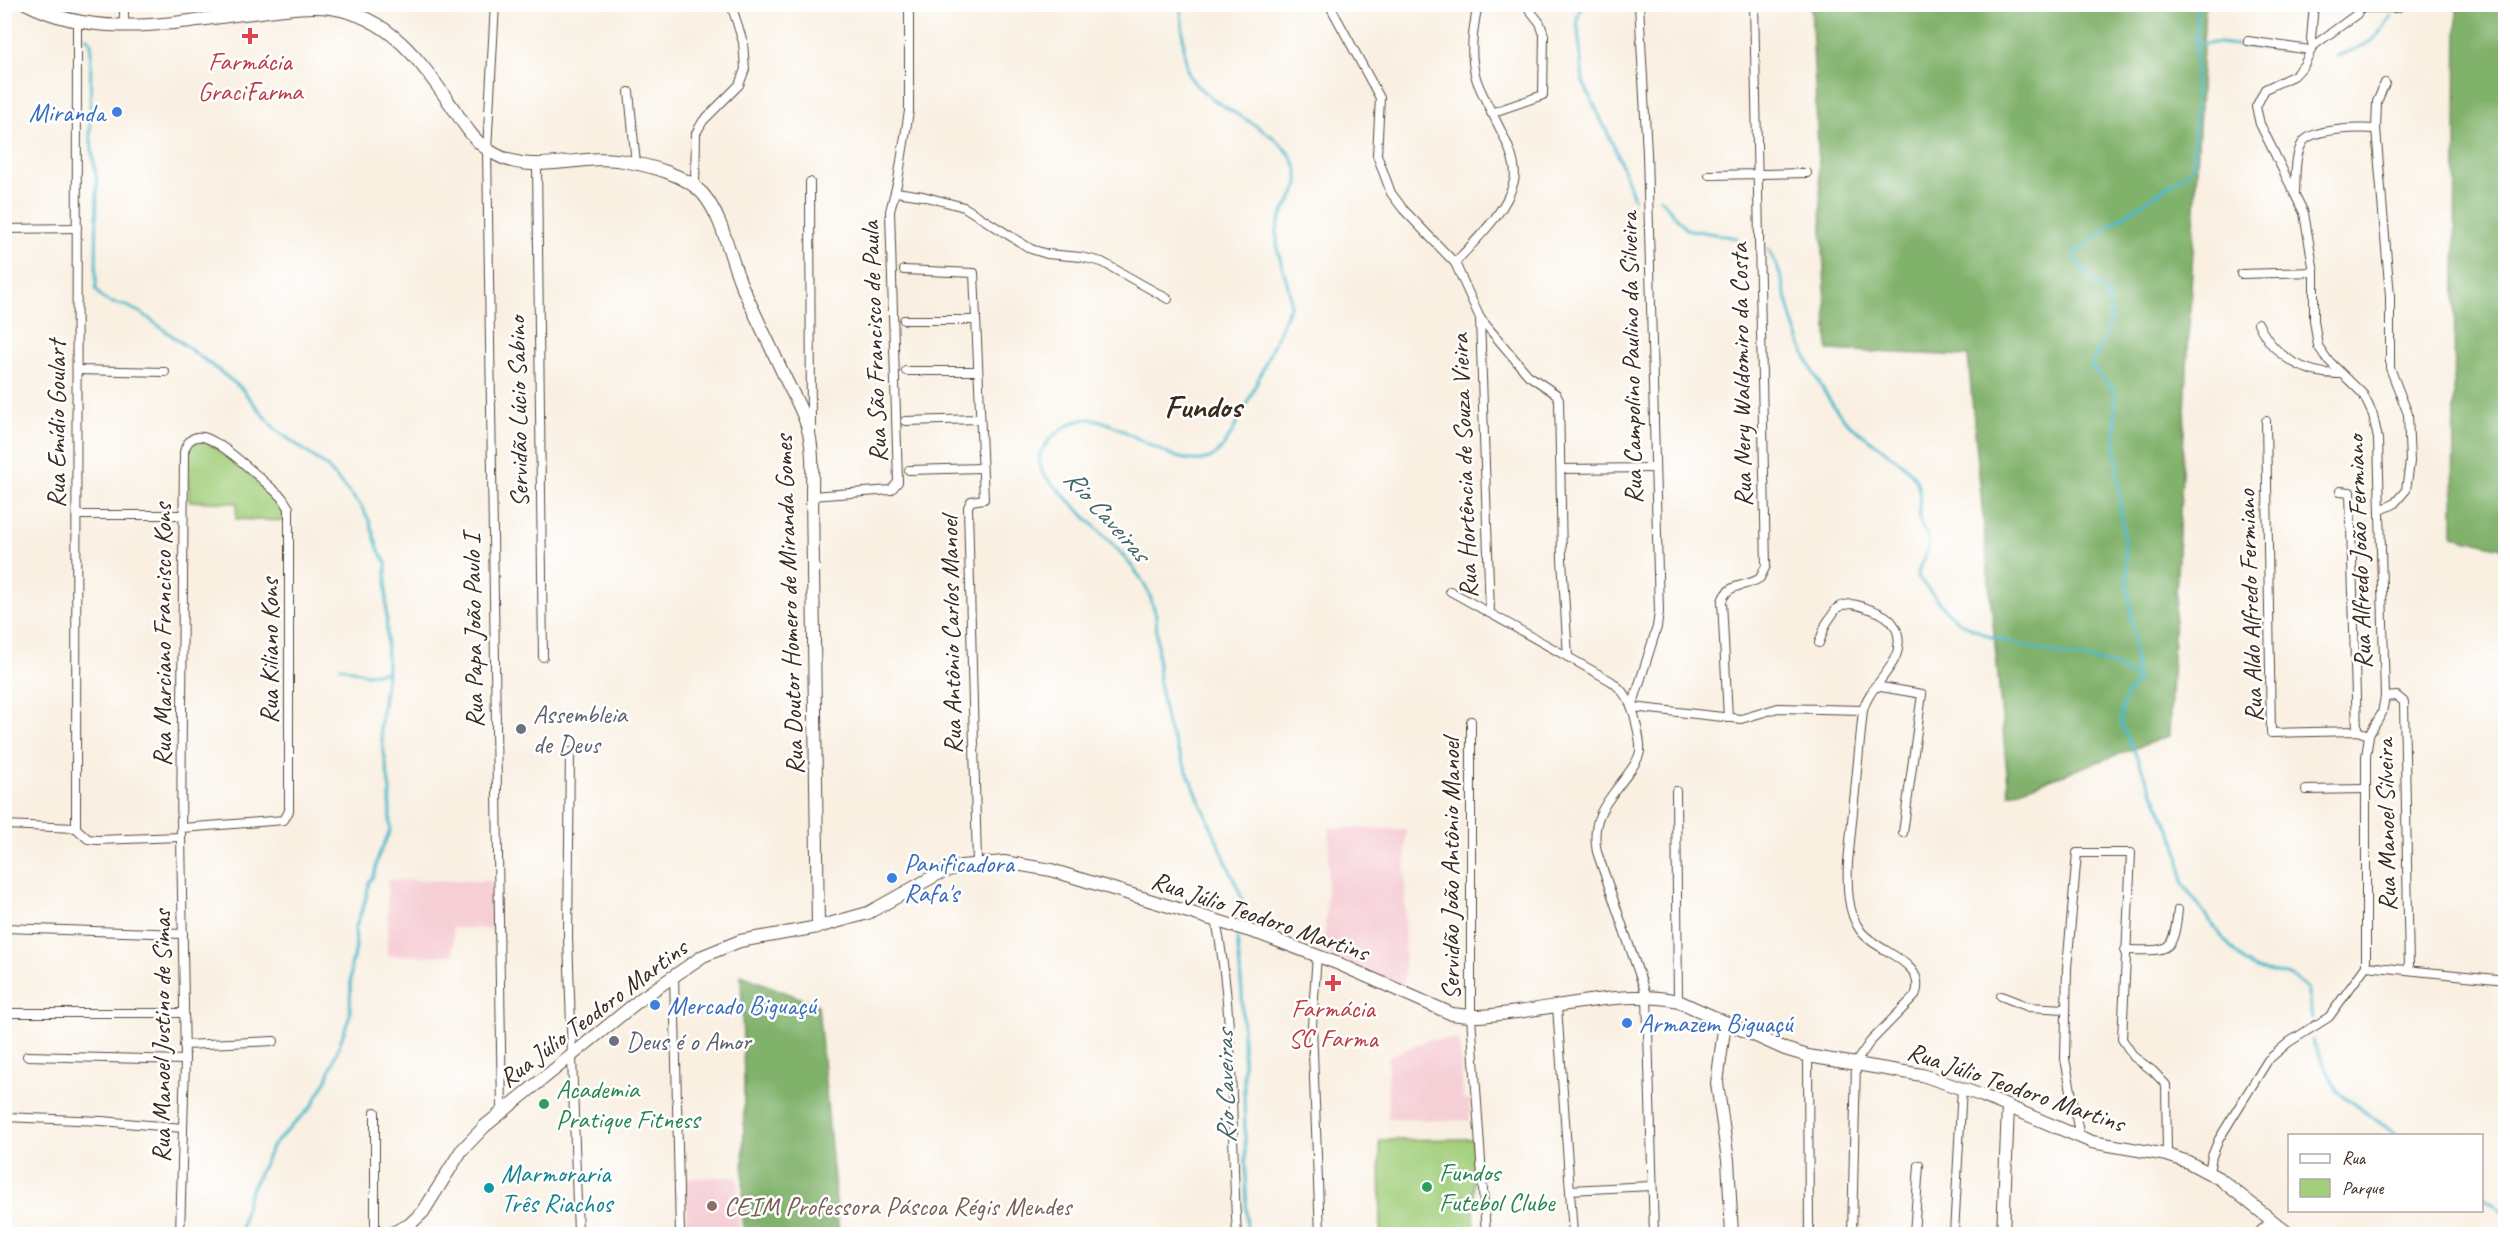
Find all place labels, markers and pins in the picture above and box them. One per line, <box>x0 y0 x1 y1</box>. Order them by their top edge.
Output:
marker: Farmácia GraciFarma <box>243 29 257 43</box>
place label: Farmácia GraciFarma <box>198 45 304 108</box>
place label: Miranda <box>29 96 107 129</box>
marker: Miranda <box>110 105 124 119</box>
place label: Assembleia de Deus <box>533 698 629 761</box>
marker: Assembleia de Deus <box>514 722 528 736</box>
place label: Panificadora Rafa's <box>904 847 1015 910</box>
marker: Panificadora Rafa's <box>885 871 899 885</box>
marker: Farmácia SC Farma <box>1326 976 1340 990</box>
place label: Mercado Biguaçú <box>667 989 818 1022</box>
place label: Farmácia SC Farma <box>1288 992 1379 1055</box>
marker: Mercado Biguaçú <box>648 998 662 1012</box>
place label: Armazem Biguaçú <box>1639 1007 1795 1040</box>
marker: Armazem Biguaçú <box>1620 1016 1634 1030</box>
place label: Deus é o Amor <box>626 1025 753 1058</box>
marker: Deus é o Amor <box>607 1034 621 1048</box>
place label: Academia Pratique Fitness <box>556 1073 702 1136</box>
marker: Academia Pratique Fitness <box>537 1097 551 1111</box>
place label: Fundos Futebol Clube <box>1439 1156 1556 1219</box>
place label: Marmoraria Três Riachos <box>501 1157 614 1220</box>
marker: Fundos Futebol Clube <box>1420 1180 1434 1194</box>
marker: Marmoraria Três Riachos <box>482 1181 496 1195</box>
place label: CEIM Professora Páscoa Régis Mendes <box>724 1190 1073 1223</box>
marker: CEIM Professora Páscoa Régis Mendes <box>705 1199 719 1213</box>

